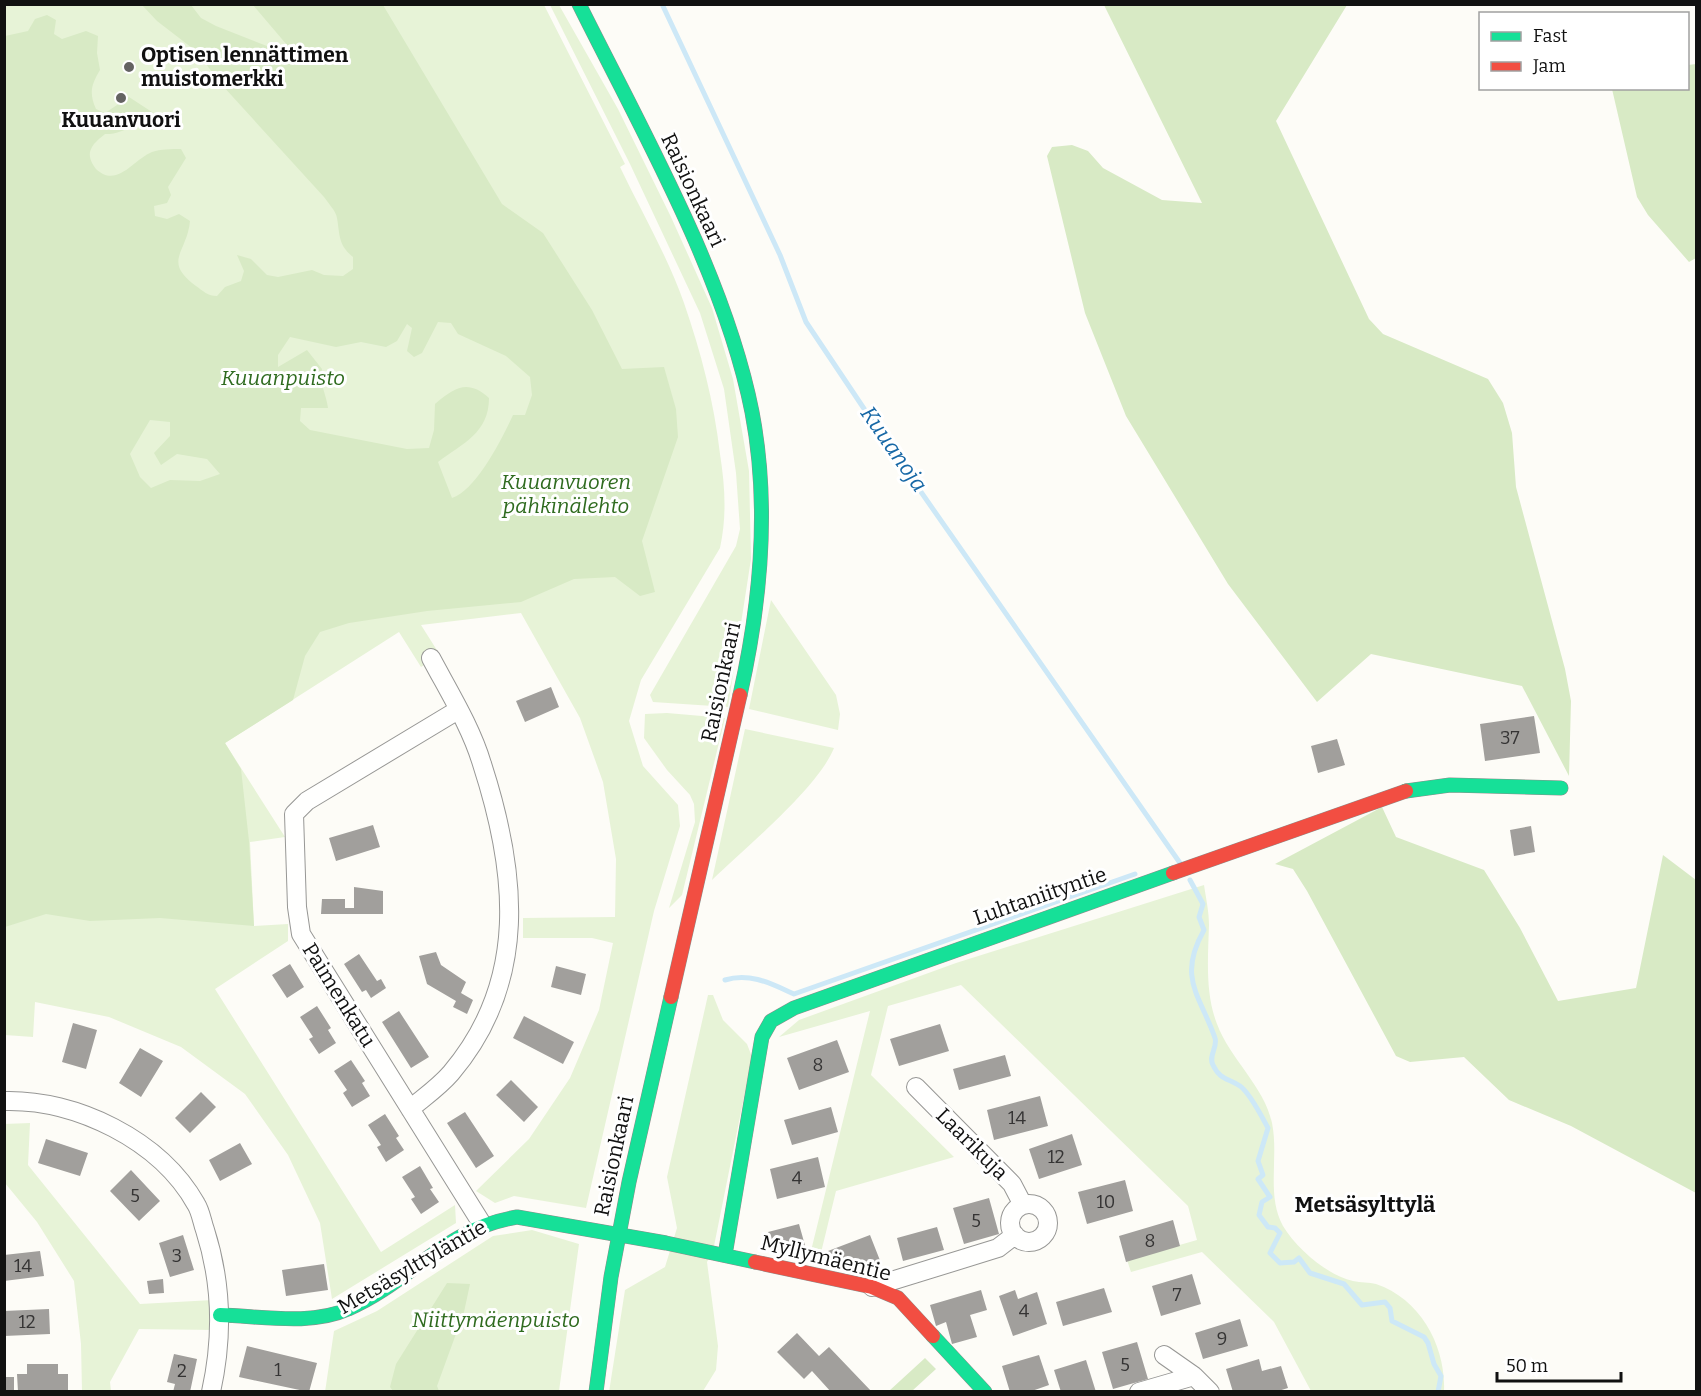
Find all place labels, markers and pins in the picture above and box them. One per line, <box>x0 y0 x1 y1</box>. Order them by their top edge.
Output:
place label: Optisen lennättimen muistomerkki <box>141 42 349 92</box>
marker: Optisen lennättimen muistomerkki <box>122 60 136 74</box>
marker: Kuuanvuori <box>114 91 128 105</box>
place label: Kuuanvuori <box>61 107 181 133</box>

